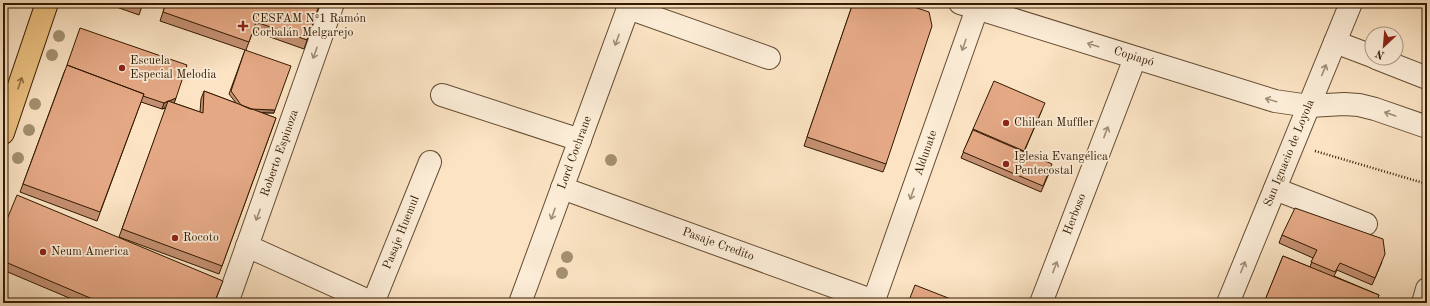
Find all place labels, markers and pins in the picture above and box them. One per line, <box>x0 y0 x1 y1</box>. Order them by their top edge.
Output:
place label: CESFAM Nº1 Ramón Corbalán Melgarejo <box>252 13 367 39</box>
marker: CESFAM Nº1 Ramón Corbalán Melgarejo <box>237 20 249 32</box>
place label: Escuela Especial Melodia <box>130 55 216 81</box>
marker: Escuela Especial Melodia <box>117 63 127 73</box>
place label: Chilean Muffler <box>1014 117 1094 129</box>
marker: Chilean Muffler <box>1001 118 1011 128</box>
place label: Iglesia Evangélica Pentecostal <box>1014 151 1108 177</box>
marker: Iglesia Evangélica Pentecostal <box>1001 159 1011 169</box>
place label: Rocoto <box>183 232 219 244</box>
marker: Rocoto <box>170 233 180 243</box>
place label: Neum America <box>51 246 129 258</box>
marker: Neum America <box>38 247 48 257</box>

